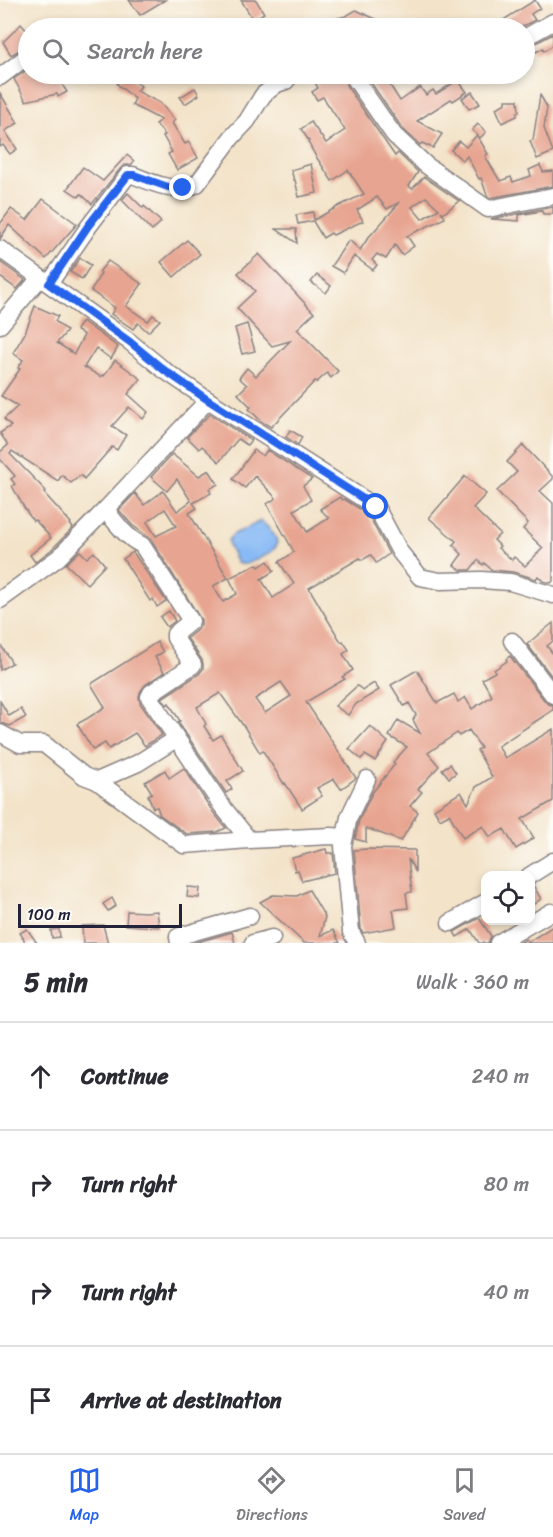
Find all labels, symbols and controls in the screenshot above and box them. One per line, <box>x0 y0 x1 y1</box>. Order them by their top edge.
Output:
search box <box>18 18 535 84</box>
text: Search here <box>87 32 203 71</box>
icon: search <box>39 35 72 68</box>
route end <box>169 174 195 200</box>
route start <box>362 493 388 519</box>
map controls <box>481 871 535 925</box>
button: locate <box>481 871 535 925</box>
text: 100 m <box>27 900 71 929</box>
scale bar <box>18 901 182 929</box>
text: 5 min <box>24 959 88 1005</box>
text: Walk · 360 m <box>416 965 529 1000</box>
text: Continue <box>81 1057 169 1096</box>
text: 240 m <box>472 1059 529 1094</box>
icon: ahead <box>24 1060 57 1093</box>
text: Turn right <box>81 1165 176 1204</box>
text: 80 m <box>484 1167 529 1202</box>
icon: right <box>24 1168 57 1201</box>
text: Turn right <box>81 1273 176 1312</box>
text: 40 m <box>483 1275 529 1310</box>
icon: right <box>24 1276 57 1309</box>
text: Arrive at destination <box>81 1381 282 1420</box>
icon: arrive <box>24 1384 57 1417</box>
tab: Map <box>68 1464 101 1529</box>
tab: Directions <box>236 1464 308 1529</box>
tab: Saved <box>443 1464 485 1529</box>

